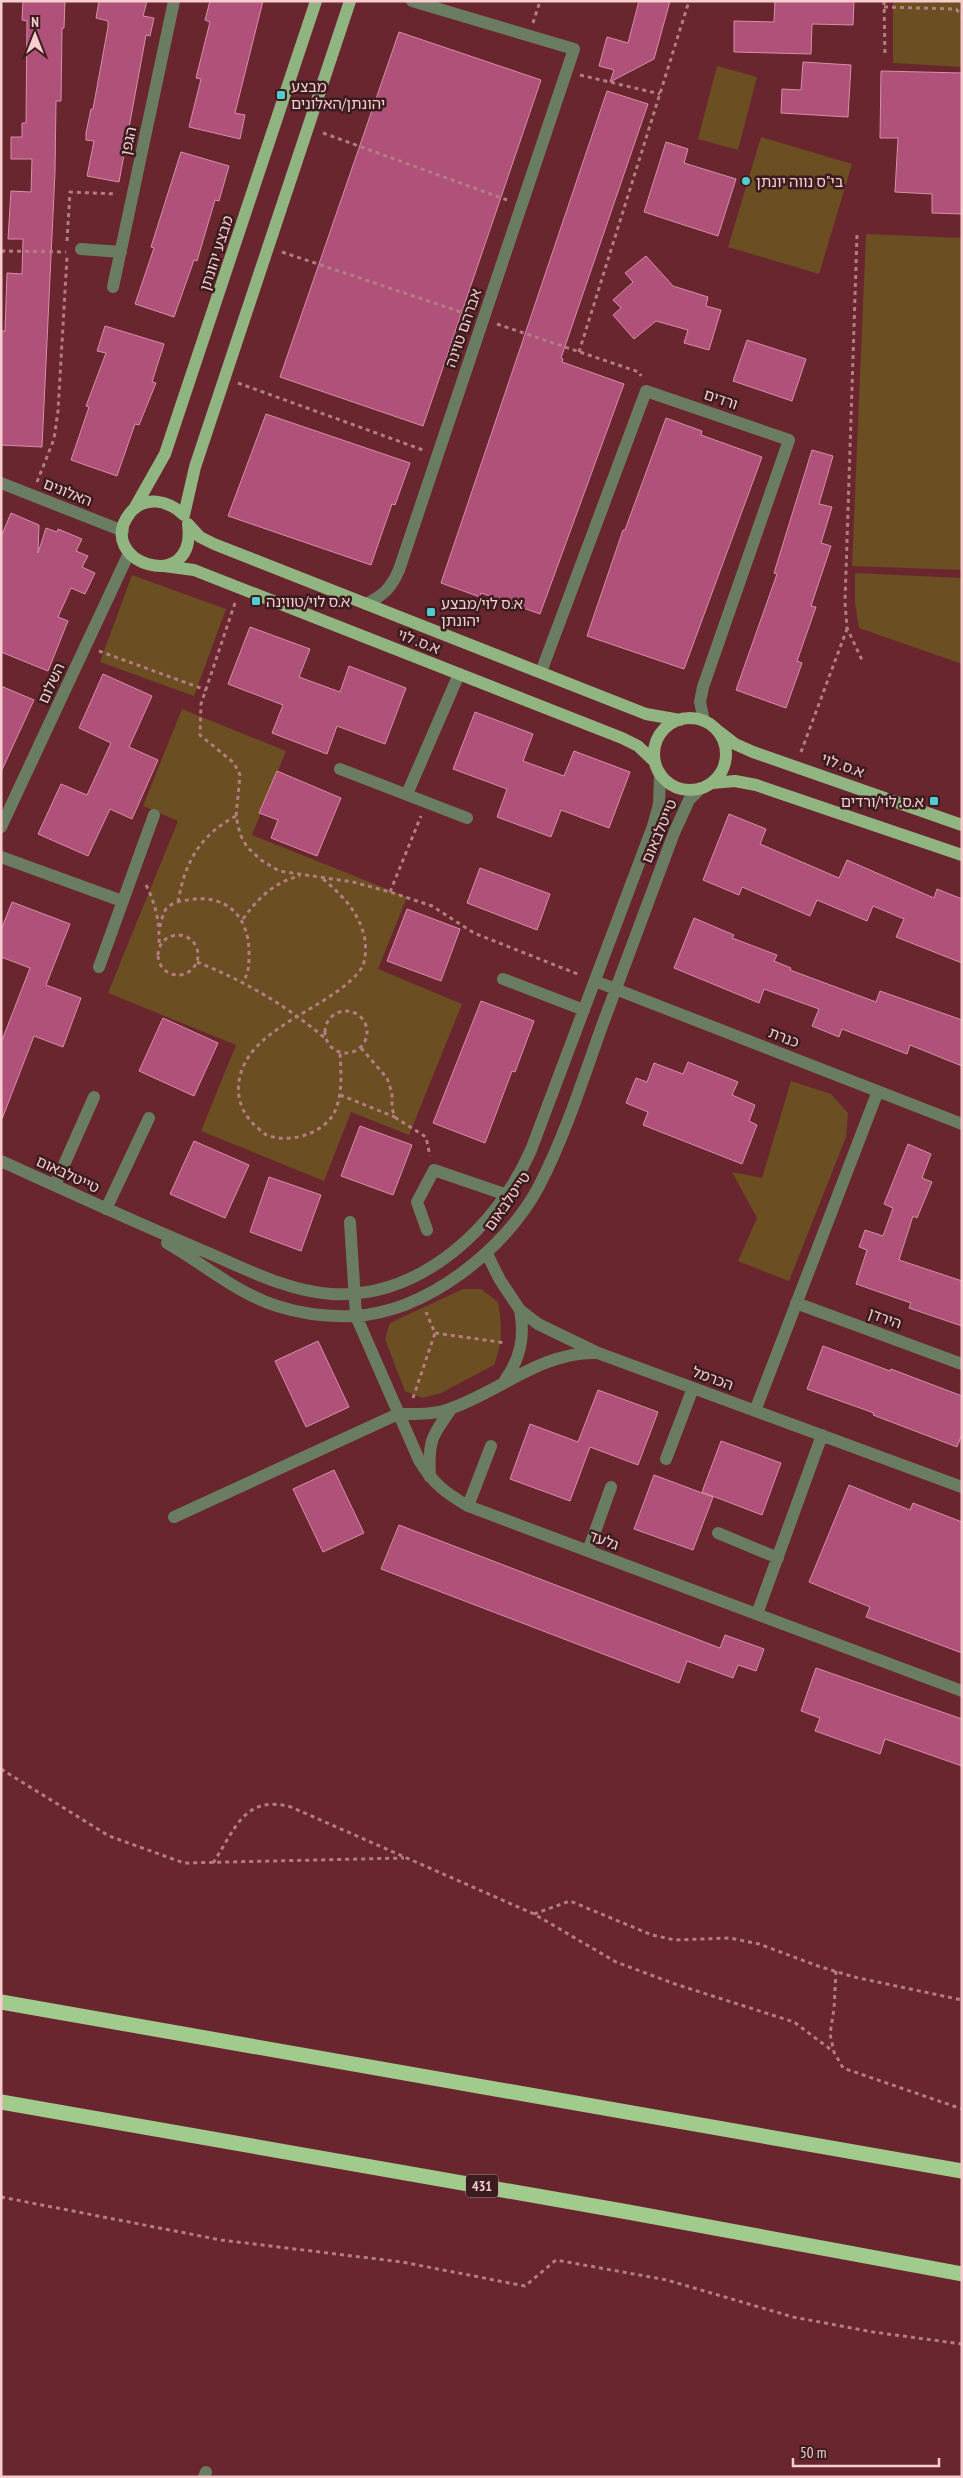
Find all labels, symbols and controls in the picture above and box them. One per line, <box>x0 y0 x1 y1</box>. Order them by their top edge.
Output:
north arrow <box>10 10 60 60</box>
text: N <box>31 13 39 31</box>
place label: מבצע יהונתן/האלונים <box>291 77 385 113</box>
marker: מבצע יהונתן/האלונים <box>275 89 287 101</box>
street label: הגפן <box>116 125 140 157</box>
place label: בי"ס נווה יונתן <box>756 172 844 191</box>
marker: בי"ס נווה יונתן <box>740 175 752 187</box>
street label: מבצע יהונתן <box>195 213 237 293</box>
street label: אברהם טוינה <box>441 286 485 370</box>
street label: ורדים <box>702 384 740 414</box>
street label: האלונים <box>41 474 95 510</box>
place label: א.ס לוי/טווינה <box>266 592 350 611</box>
place label: א.ס לוי/מבצע יהונתן <box>441 594 523 630</box>
marker: א.ס לוי/טווינה <box>250 595 262 607</box>
marker: א.ס לוי/מבצע יהונתן <box>425 606 437 618</box>
street label: א.ס. לוי <box>395 624 443 658</box>
street label: השלום <box>33 660 69 706</box>
street label: א.ס. לוי <box>819 749 867 781</box>
place label: א.ס. לוי/ורדים <box>841 792 924 811</box>
marker: א.ס. לוי/ורדים <box>928 795 940 807</box>
street label: טייטלבאום <box>637 796 681 866</box>
street label: כנרת <box>766 1023 802 1052</box>
street label: טייטלבאום <box>33 1151 103 1197</box>
street label: טייטלבאום <box>480 1168 534 1234</box>
street label: הירדן <box>866 1303 904 1333</box>
street label: הכרמל <box>690 1362 736 1394</box>
street label: גלעד <box>587 1526 622 1554</box>
road number: 431 <box>466 2174 498 2198</box>
scale bar <box>793 2436 939 2468</box>
text: 50 m <box>800 2443 826 2462</box>

